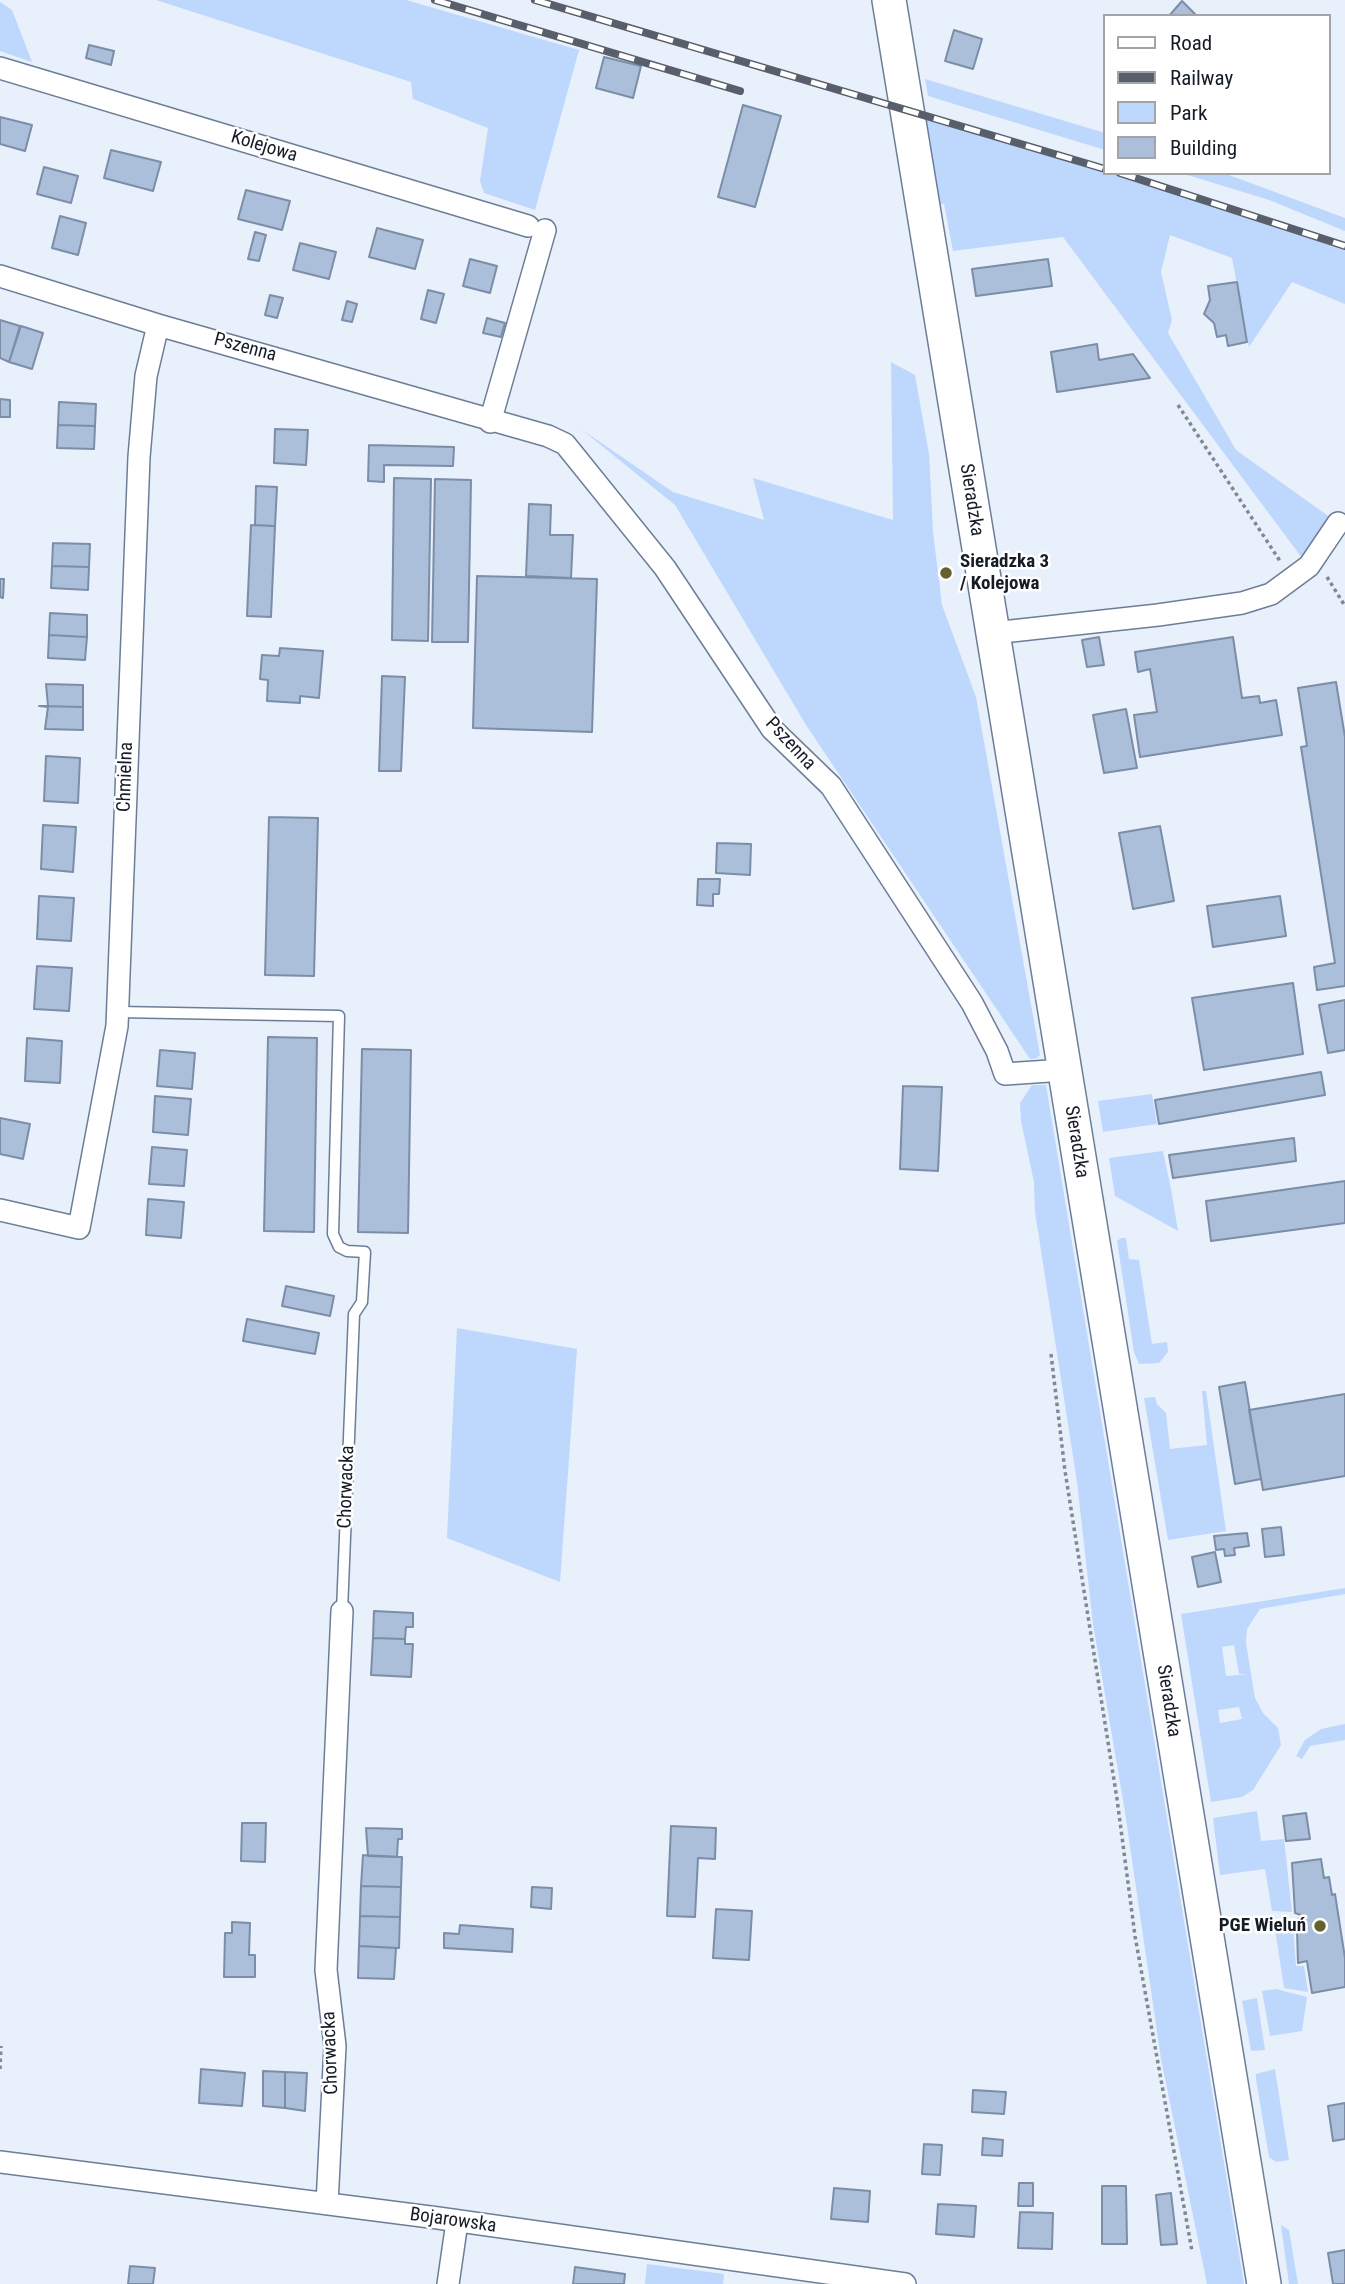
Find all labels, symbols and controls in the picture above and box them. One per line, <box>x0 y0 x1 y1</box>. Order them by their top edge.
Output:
legend <box>1104 14 1331 175</box>
text: Road <box>1170 31 1212 55</box>
text: Railway <box>1170 66 1233 90</box>
text: Park <box>1170 101 1207 125</box>
street label: Kolejowa <box>228 126 300 168</box>
text: Building <box>1170 136 1237 160</box>
street label: Pszenna <box>211 329 279 367</box>
street label: Sieradzka <box>954 462 988 538</box>
place label: Sieradzka 3 / Kolejowa <box>960 551 1049 595</box>
marker: Sieradzka 3 / Kolejowa <box>938 565 954 581</box>
street label: Pszenna <box>760 713 820 775</box>
street label: Chmielna <box>113 742 139 812</box>
street label: Sieradzka <box>1059 1104 1093 1180</box>
street label: Chorwacka <box>334 1445 360 1529</box>
street label: Sieradzka <box>1151 1663 1185 1739</box>
place label: PGE Wieluń <box>1219 1915 1306 1937</box>
marker: PGE Wieluń <box>1312 1918 1328 1934</box>
street label: Chorwacka <box>318 2011 344 2095</box>
street label: Bojarowska <box>408 2204 498 2238</box>

